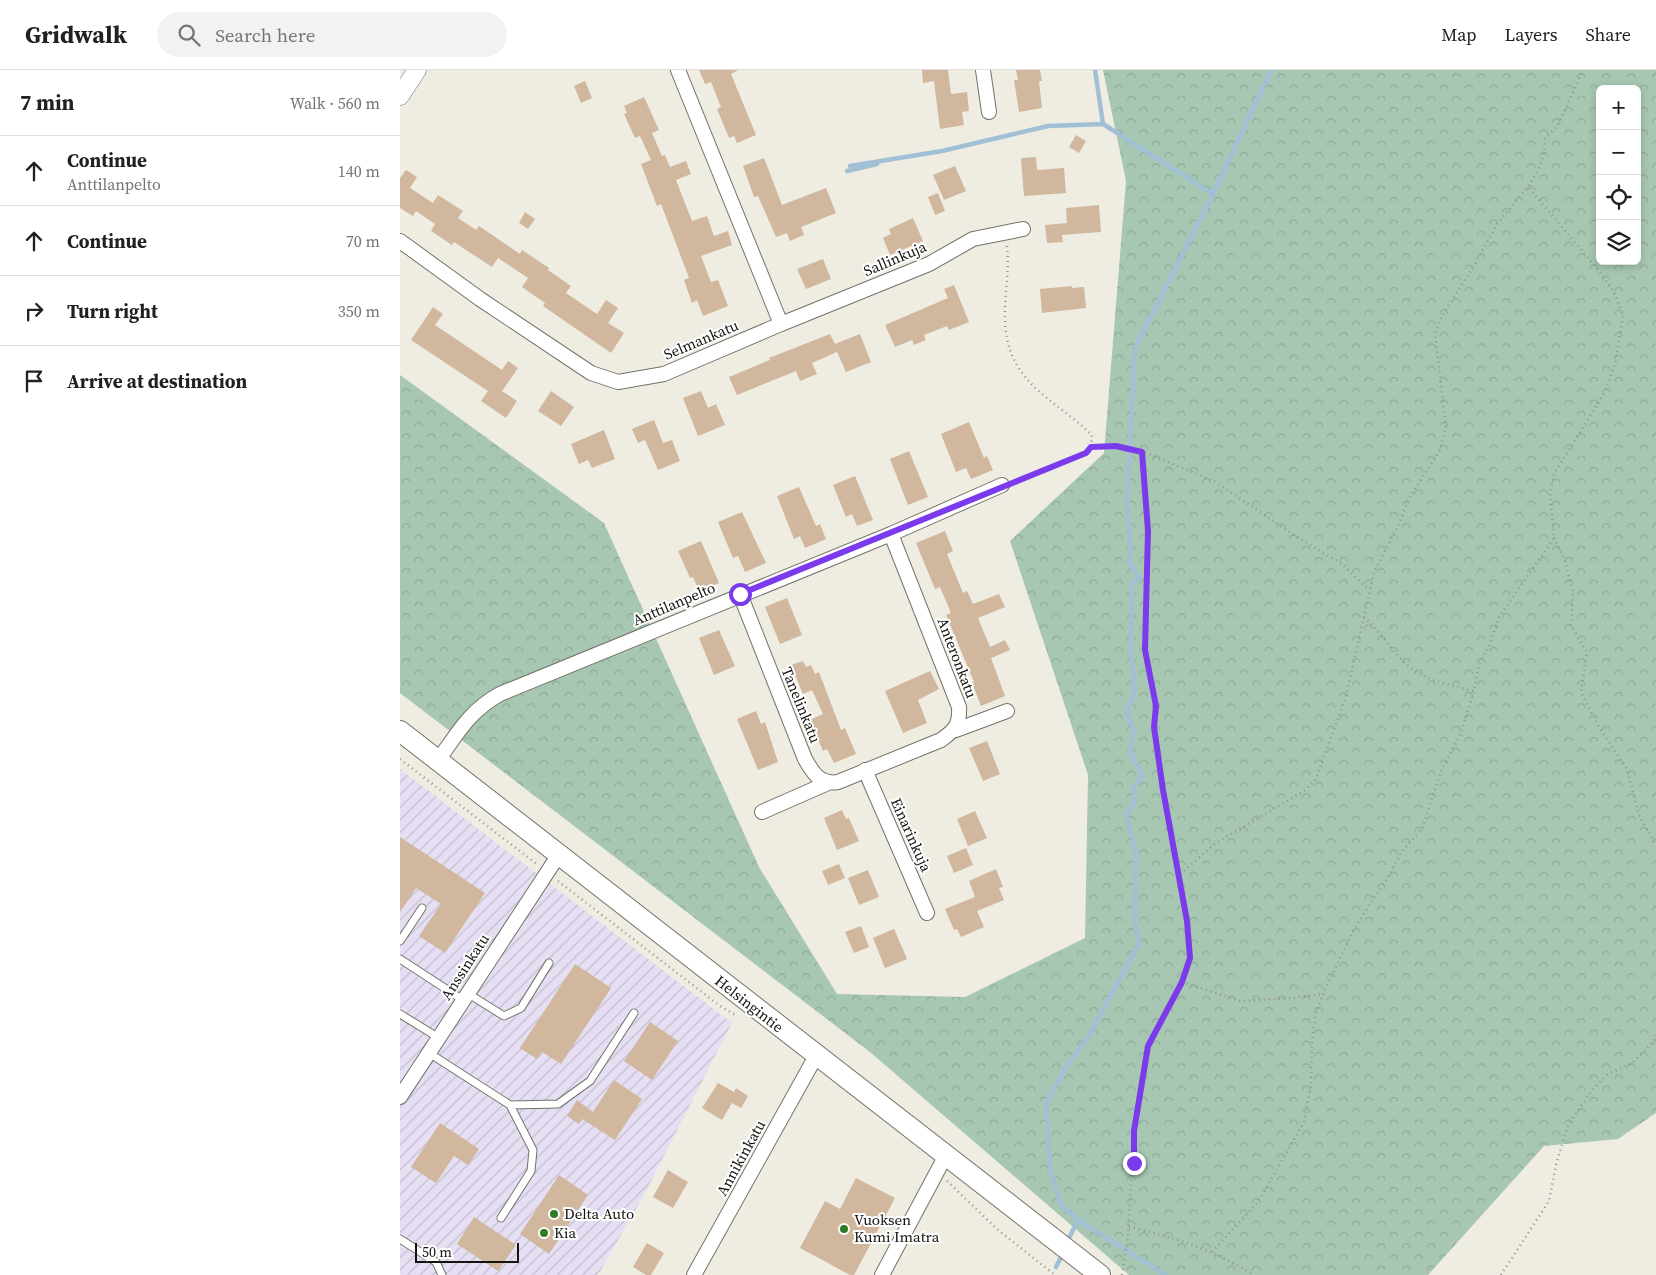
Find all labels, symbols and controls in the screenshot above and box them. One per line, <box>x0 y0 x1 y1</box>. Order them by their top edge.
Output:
search box <box>157 12 507 57</box>
text: Gridwalk <box>25 18 127 51</box>
icon: search <box>175 21 203 49</box>
text: Search here <box>215 22 315 48</box>
text: Map <box>1441 22 1476 47</box>
text: Layers <box>1504 22 1557 47</box>
text: Share <box>1585 22 1631 47</box>
map controls <box>1596 85 1641 265</box>
button: + <box>1596 85 1641 130</box>
text: 7 min <box>20 88 75 117</box>
text: Walk · 560 m <box>290 92 380 114</box>
button: − <box>1596 130 1641 175</box>
text: Continue <box>67 147 147 173</box>
icon: ahead <box>20 157 48 185</box>
text: 140 m <box>338 160 380 182</box>
text: Anttilanpelto <box>67 173 161 195</box>
button: locate <box>1596 175 1641 220</box>
button: layers <box>1596 220 1641 265</box>
icon: ahead <box>20 227 48 255</box>
text: Continue <box>67 228 147 254</box>
text: 70 m <box>346 230 380 252</box>
street label: Sallinkuja <box>860 236 930 281</box>
icon: right <box>20 297 48 325</box>
text: Turn right <box>67 298 158 324</box>
text: 350 m <box>338 300 380 322</box>
street label: Selmankatu <box>660 314 742 365</box>
icon: arrive <box>20 367 48 395</box>
text: Arrive at destination <box>67 368 247 394</box>
street label: Anttilanpelto <box>629 577 718 630</box>
route start <box>729 583 752 606</box>
street label: Anteronkatu <box>933 615 982 701</box>
street label: Tanelinkatu <box>777 664 826 746</box>
street label: Einarinkuja <box>886 795 937 875</box>
street label: Anssinkatu <box>435 929 494 1004</box>
street label: Helsingintie <box>711 970 788 1037</box>
street label: Annikinkatu <box>711 1116 770 1200</box>
route end <box>1123 1152 1146 1175</box>
place label: Delta Auto <box>564 1203 634 1224</box>
marker: Delta Auto <box>548 1208 560 1220</box>
place label: Vuoksen Kumi Imatra <box>854 1209 940 1247</box>
place label: Kia <box>554 1222 576 1243</box>
marker: Vuoksen Kumi Imatra <box>838 1223 850 1235</box>
marker: Kia <box>538 1227 550 1239</box>
scale bar <box>415 1240 519 1263</box>
text: 50 m <box>422 1242 452 1262</box>

